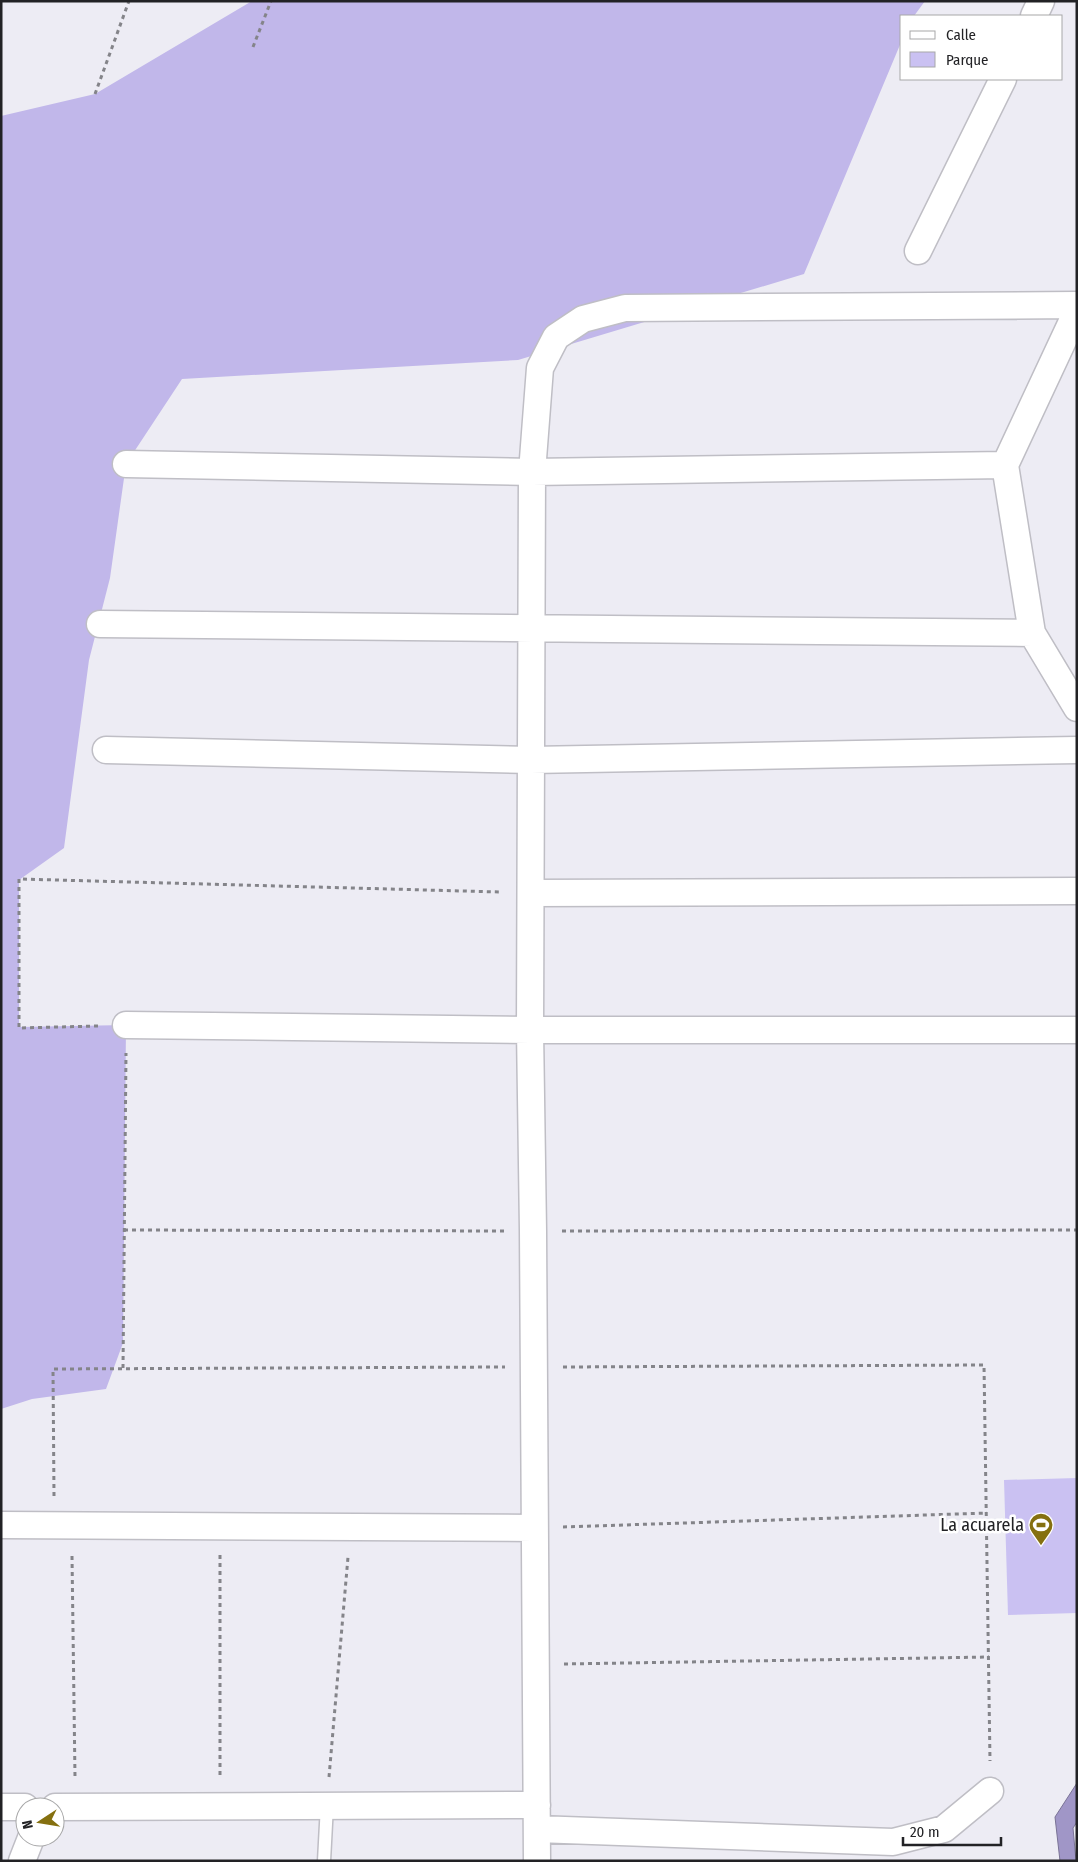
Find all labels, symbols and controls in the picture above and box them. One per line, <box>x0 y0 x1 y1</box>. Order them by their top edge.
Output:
legend <box>900 15 1063 80</box>
text: Calle <box>946 26 976 44</box>
text: Parque <box>946 51 989 69</box>
sports icon: La acuarela <box>1028 1512 1054 1546</box>
place label: La acuarela <box>940 1514 1024 1536</box>
north arrow <box>15 1797 65 1847</box>
scale bar <box>903 1814 1000 1846</box>
text: N <box>19 1819 37 1830</box>
text: 20 m <box>910 1823 940 1841</box>

